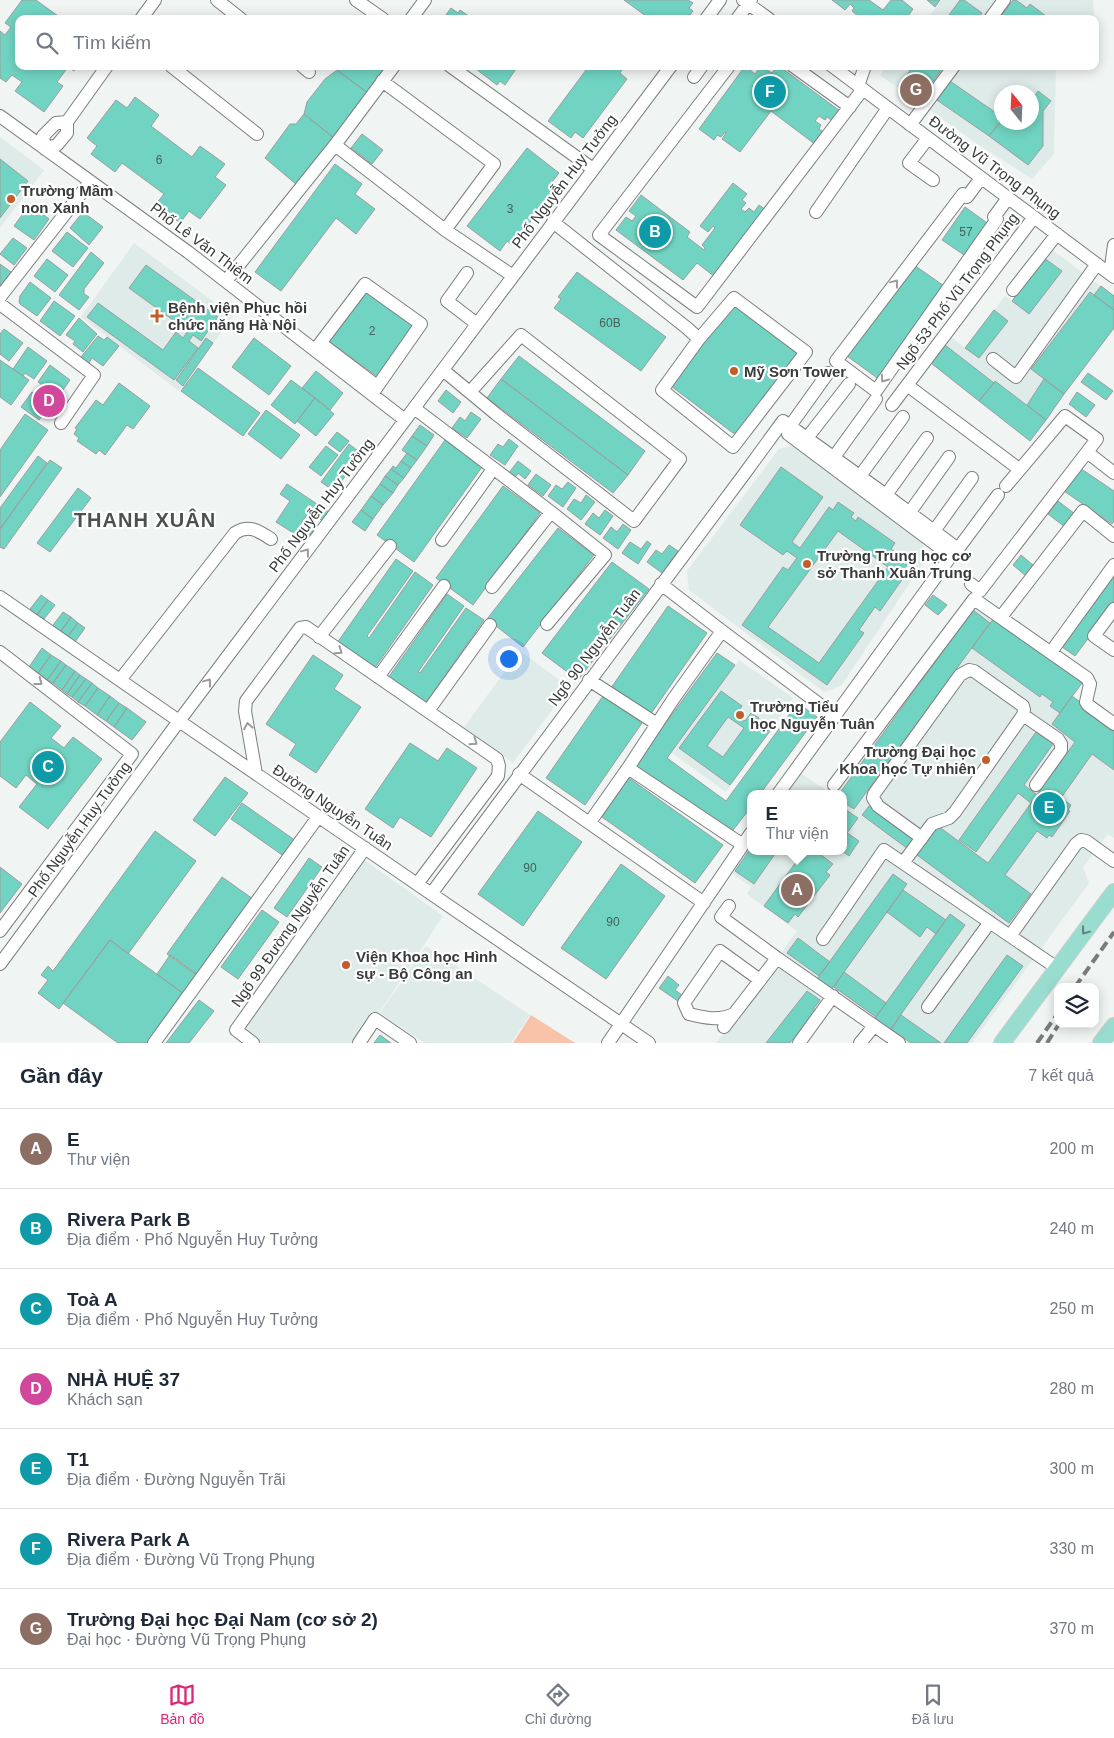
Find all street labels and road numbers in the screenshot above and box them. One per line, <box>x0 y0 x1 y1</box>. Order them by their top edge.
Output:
street label: Phố Nguyễn Huy Tưởng <box>508 111 620 251</box>
street label: Đường Vũ Trọng Phụng <box>926 112 1064 222</box>
street label: Phố Lê Văn Thiêm <box>147 199 257 287</box>
street label: Ngõ 53 Phố Vũ Trọng Phụng <box>892 209 1022 373</box>
street label: Phố Nguyễn Huy Tưởng <box>265 435 377 575</box>
street label: Ngõ 90 Nguyễn Tuân <box>545 585 643 709</box>
street label: Phố Nguyễn Huy Tưởng <box>24 758 134 900</box>
street label: Đường Nguyễn Tuân <box>270 761 396 853</box>
street label: Ngõ 99 Đường Nguyễn Tuân <box>228 842 352 1010</box>

